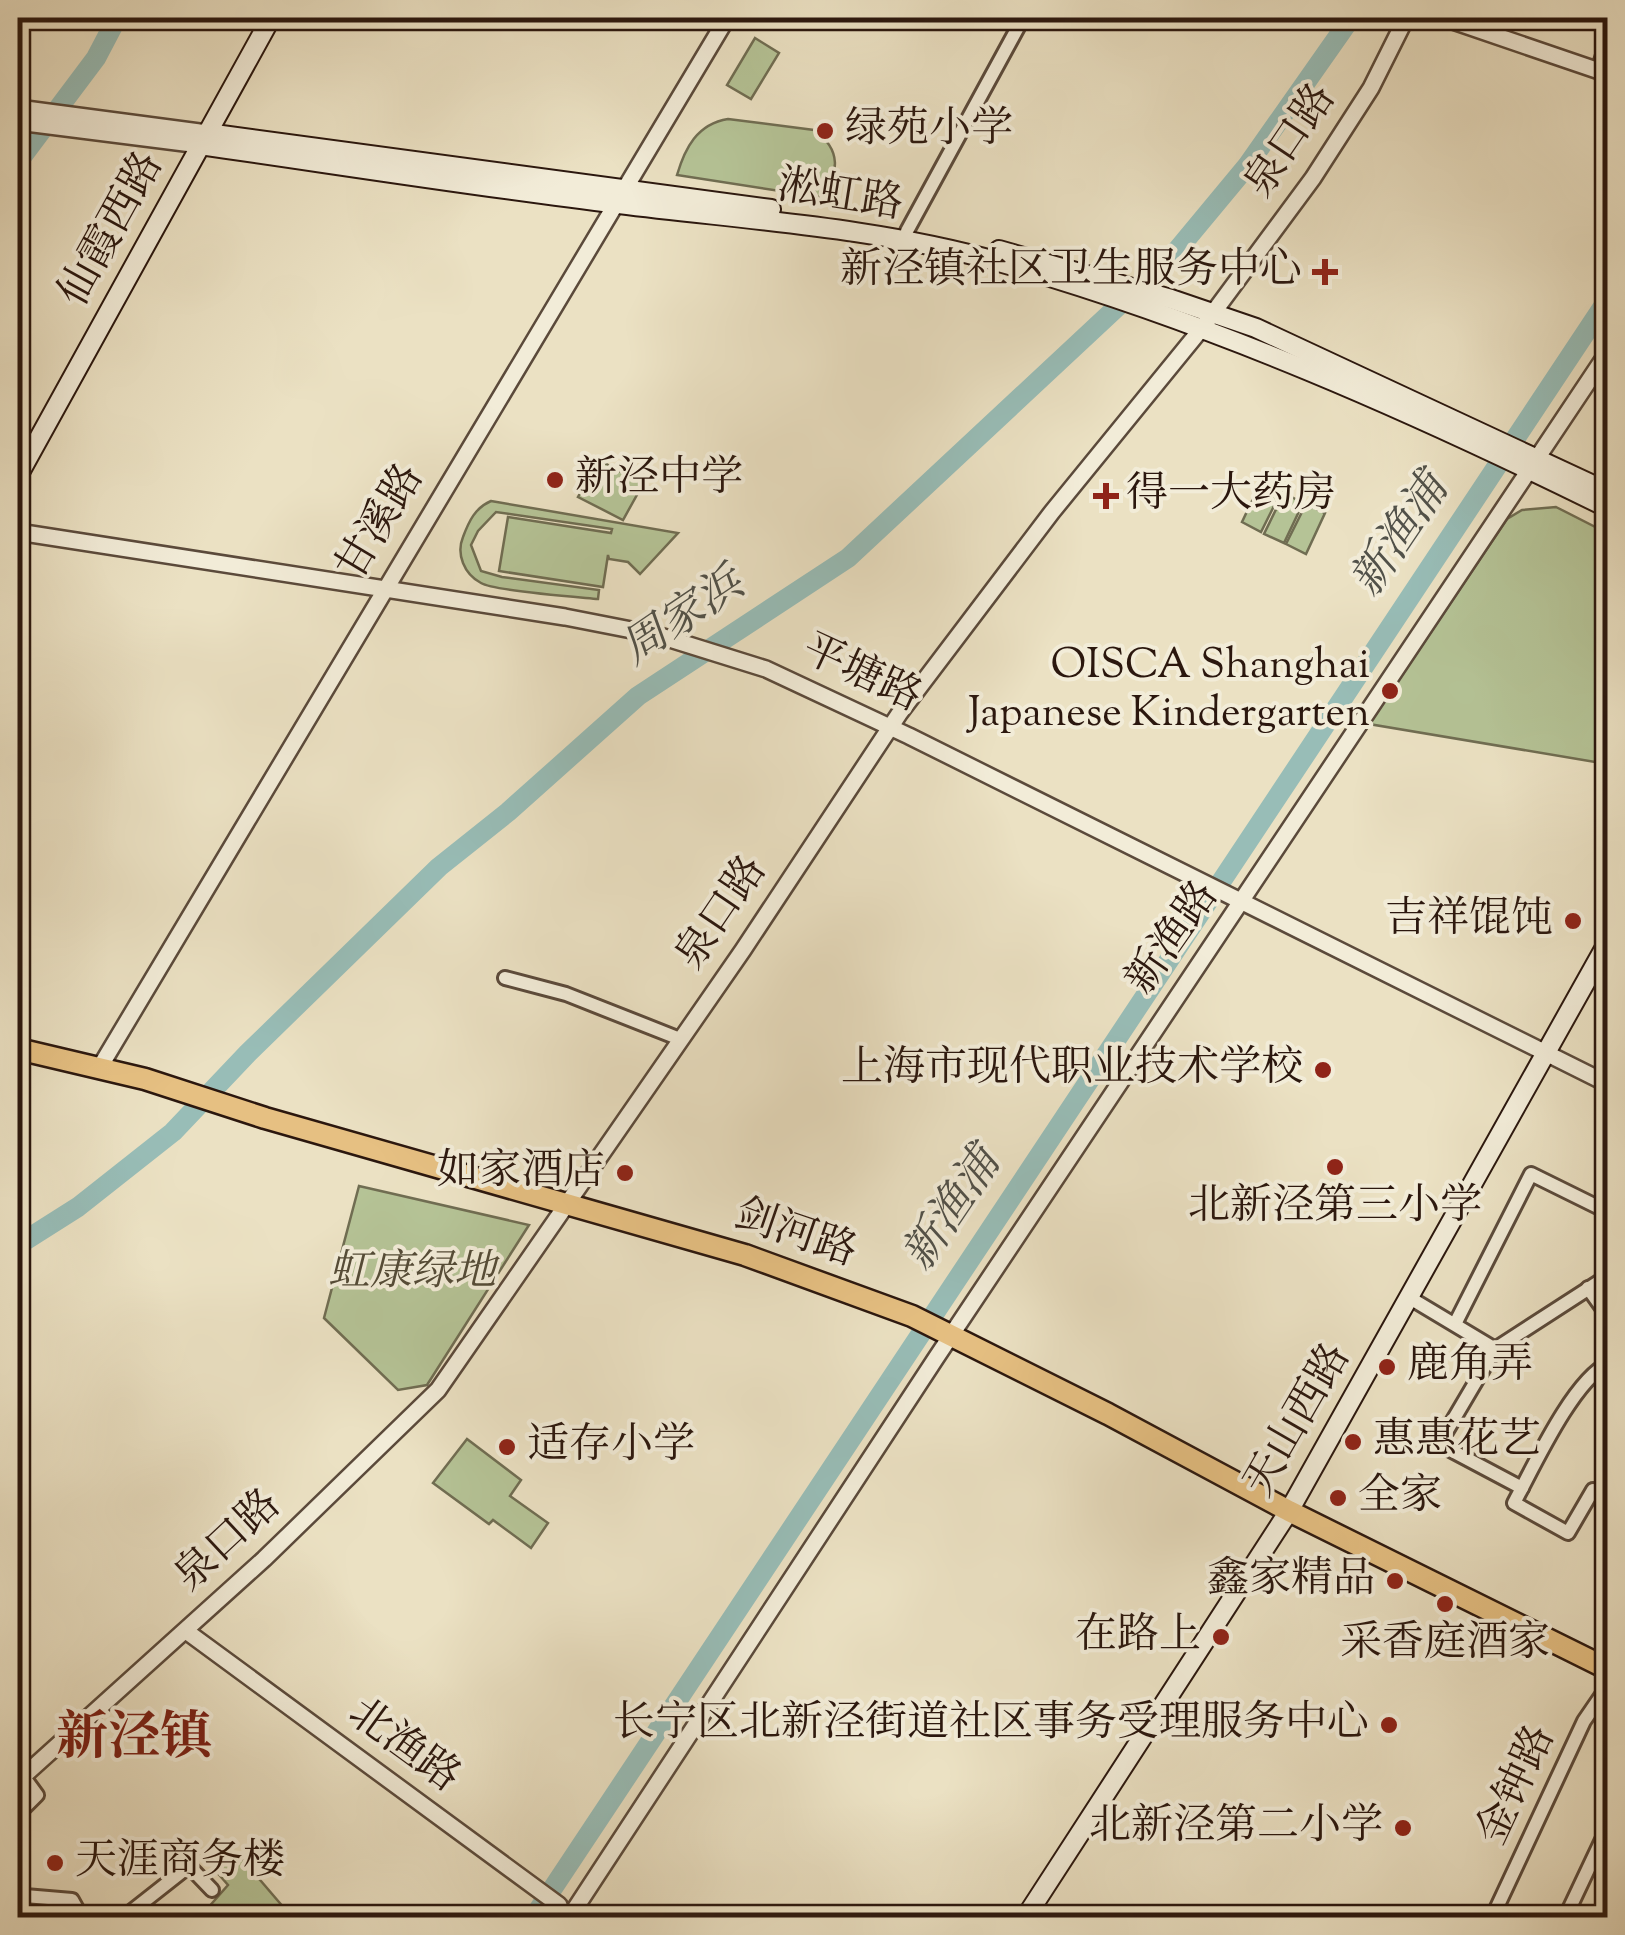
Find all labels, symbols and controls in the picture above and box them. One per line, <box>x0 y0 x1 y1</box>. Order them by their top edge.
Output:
street label: 泉口路 <box>1232 73 1352 211</box>
place label: 绿苑小学 <box>845 101 1013 161</box>
marker: 绿苑小学 <box>814 120 836 142</box>
street label: 仙霞西路 <box>46 142 180 318</box>
street label: 淞虹路 <box>773 158 907 236</box>
place label: 新泾镇社区卫生服务中心 <box>840 242 1302 302</box>
marker: 新泾镇社区卫生服务中心 <box>1312 259 1338 285</box>
place label: 新泾中学 <box>575 450 743 510</box>
street label: 甘溪路 <box>324 454 440 592</box>
water label: 新渔浦 <box>1337 457 1471 611</box>
place label: 得一大药房 <box>1126 466 1336 526</box>
marker: 新泾中学 <box>544 469 566 491</box>
marker: 得一大药房 <box>1095 485 1117 507</box>
water label: 周家浜 <box>610 553 761 684</box>
street label: 平塘路 <box>791 621 931 729</box>
place label: OISCA Shanghai Japanese Kindergarten <box>966 637 1370 745</box>
marker: OISCA Shanghai Japanese Kindergarten <box>1379 680 1401 702</box>
street label: 泉口路 <box>663 845 783 983</box>
street label: 新渔路 <box>1113 870 1235 1008</box>
place label: 吉祥馄饨 <box>1385 891 1553 951</box>
marker: 吉祥馄饨 <box>1562 910 1584 932</box>
place label: 上海市现代职业技术学校 <box>841 1040 1303 1100</box>
marker: 上海市现代职业技术学校 <box>1312 1059 1334 1081</box>
water label: 新渔浦 <box>889 1131 1023 1285</box>
place label: 如家酒店 <box>437 1143 605 1203</box>
marker: 北新泾第三小学 <box>1324 1156 1346 1178</box>
marker: 如家酒店 <box>614 1162 636 1184</box>
place label: 北新泾第三小学 <box>1188 1178 1482 1238</box>
street label: 剑河路 <box>726 1186 864 1284</box>
park label: 虹康绿地 <box>328 1244 500 1304</box>
street label: 天山西路 <box>1231 1333 1367 1509</box>
place label: 鹿角弄 <box>1407 1337 1533 1397</box>
marker: 鹿角弄 <box>1376 1356 1398 1378</box>
place label: 惠惠花艺 <box>1373 1412 1541 1472</box>
place label: 适存小学 <box>527 1417 695 1477</box>
marker: 惠惠花艺 <box>1342 1431 1364 1453</box>
marker: 适存小学 <box>496 1436 518 1458</box>
place label: 全家 <box>1358 1468 1442 1528</box>
street label: 泉口路 <box>162 1477 296 1607</box>
marker: 全家 <box>1327 1487 1349 1509</box>
place label: 鑫家精品 <box>1207 1551 1375 1611</box>
marker: 鑫家精品 <box>1384 1570 1406 1592</box>
marker: 采香庭酒家 <box>1434 1593 1456 1615</box>
place label: 在路上 <box>1075 1607 1201 1667</box>
place label: 采香庭酒家 <box>1340 1615 1550 1675</box>
marker: 在路上 <box>1210 1626 1232 1648</box>
street label: 北渔路 <box>334 1686 472 1808</box>
place label: 长宁区北新泾街道社区事务受理服务中心 <box>613 1695 1369 1755</box>
district label: 新泾镇 <box>56 1703 212 1778</box>
marker: 长宁区北新泾街道社区事务受理服务中心 <box>1378 1714 1400 1736</box>
street label: 金钟路 <box>1464 1716 1572 1856</box>
place label: 北新泾第二小学 <box>1089 1798 1383 1858</box>
marker: 北新泾第二小学 <box>1392 1817 1414 1839</box>
place label: 天涯商务楼 <box>75 1833 285 1893</box>
marker: 天涯商务楼 <box>44 1852 66 1874</box>

